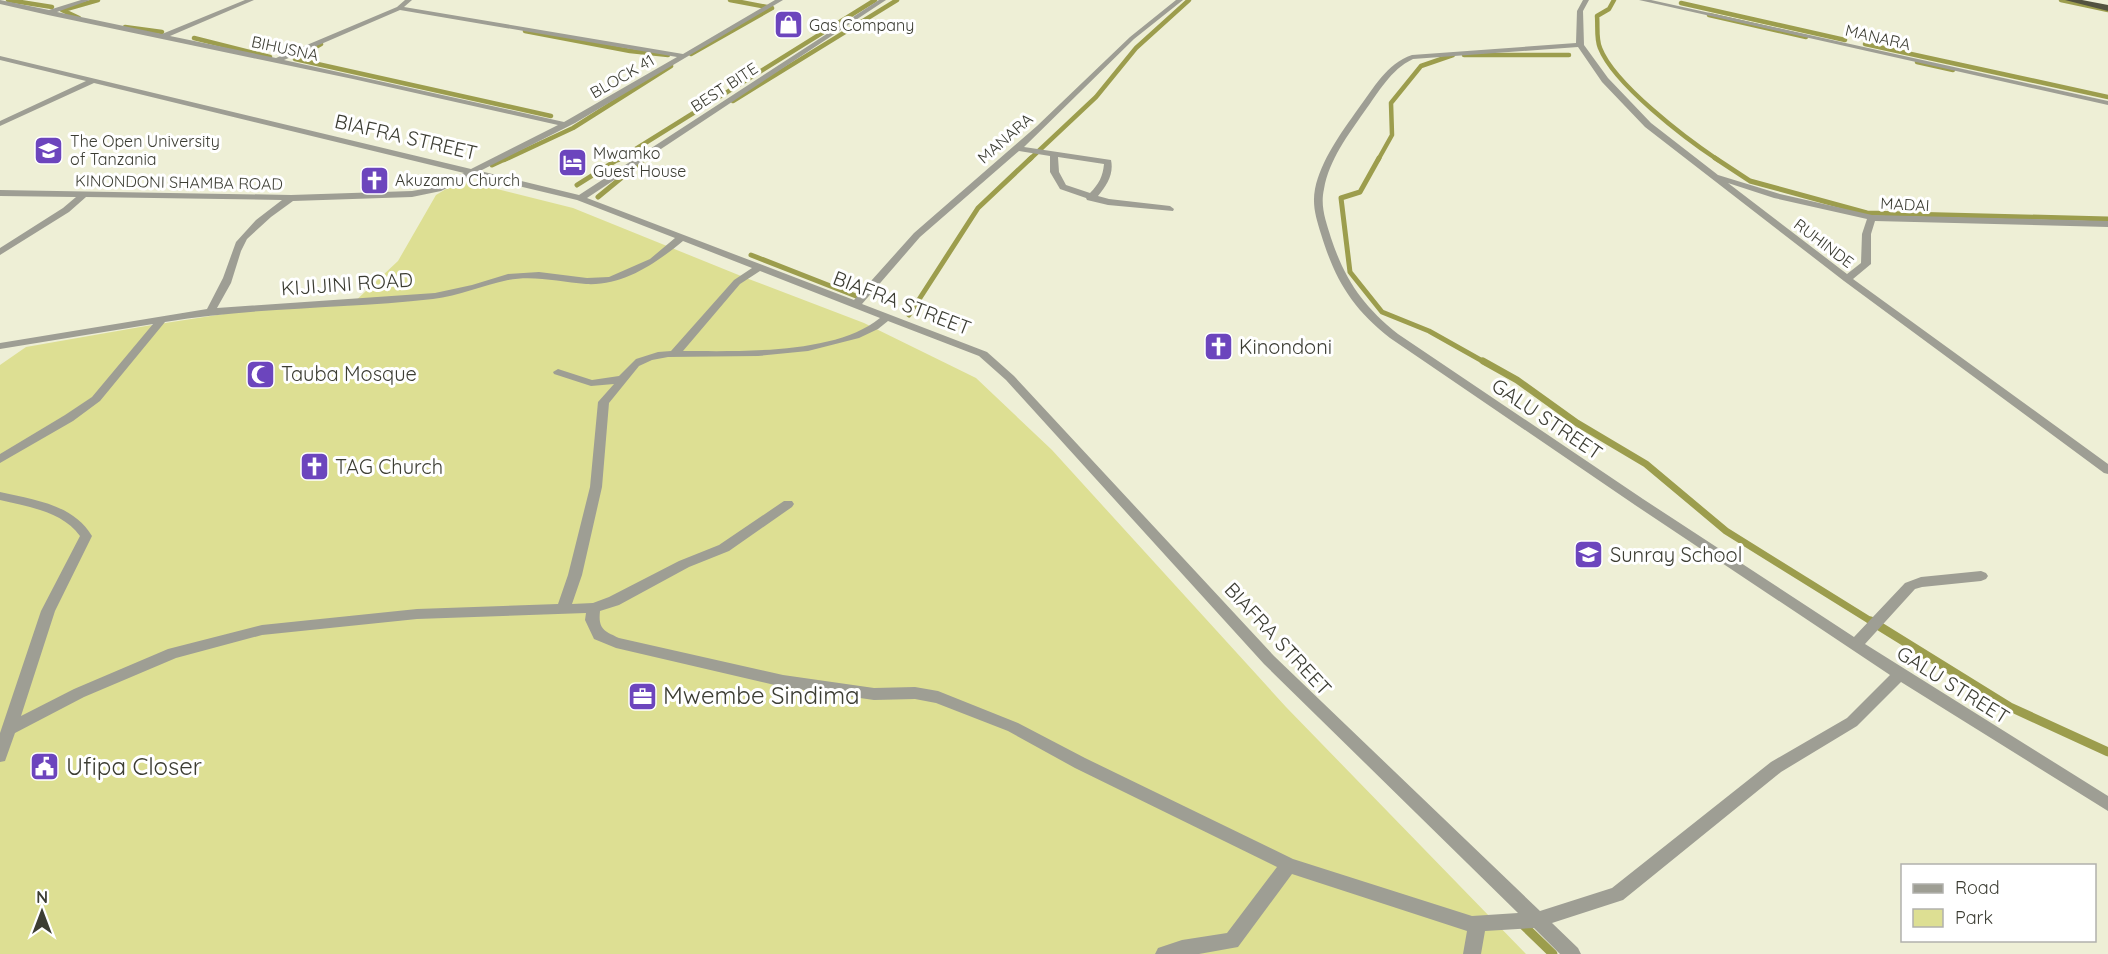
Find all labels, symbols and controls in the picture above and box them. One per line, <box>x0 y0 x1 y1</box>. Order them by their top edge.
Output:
shop icon: Gas Company <box>772 9 804 41</box>
place label: Gas Company <box>809 15 914 35</box>
street label: MANARA <box>1843 20 1913 54</box>
street label: BIHUSNA <box>250 31 320 65</box>
street label: BLOCK 41 <box>586 50 658 102</box>
street label: BEST BITE <box>687 58 761 116</box>
street label: BIAFRA STREET <box>332 108 480 165</box>
street label: MANARA <box>973 109 1037 167</box>
place label: The Open University of Tanzania <box>70 131 220 169</box>
school or university icon: The Open University of Tanzania <box>33 134 65 166</box>
place label: Mwamko Guest House <box>593 143 686 181</box>
hotel icon: Mwamko Guest House <box>556 146 588 178</box>
church icon: Akuzamu Church <box>358 164 390 196</box>
street label: KINONDONI SHAMBA ROAD <box>75 170 283 194</box>
place label: Akuzamu Church <box>395 170 520 190</box>
street label: MADAI <box>1880 193 1930 215</box>
street label: RUHINDE <box>1790 214 1858 272</box>
street label: BIAFRA STREET <box>830 265 975 340</box>
street label: KIJIJINI ROAD <box>280 266 414 301</box>
church icon: Kinondoni <box>1202 331 1234 363</box>
place label: Kinondoni <box>1239 334 1332 359</box>
mosque icon: Tauba Mosque <box>244 358 276 390</box>
place label: Tauba Mosque <box>281 361 417 386</box>
street label: GALU STREET <box>1487 372 1607 465</box>
church icon: TAG Church <box>298 451 330 483</box>
place label: TAG Church <box>335 454 443 479</box>
school or university icon: Sunray School <box>1573 539 1605 571</box>
place label: Sunray School <box>1610 542 1742 567</box>
street label: BIAFRA STREET <box>1220 577 1337 700</box>
street label: GALU STREET <box>1892 640 2014 729</box>
office icon: Mwembe Sindima <box>626 680 658 712</box>
place label: Mwembe Sindima <box>663 680 860 710</box>
public building icon: Ufipa Closer <box>29 751 61 783</box>
place label: Ufipa Closer <box>66 751 202 781</box>
legend <box>1901 864 2096 942</box>
text: Road <box>1955 876 2000 899</box>
north arrow <box>12 882 72 942</box>
text: N <box>36 887 48 907</box>
text: Park <box>1955 906 1993 929</box>

